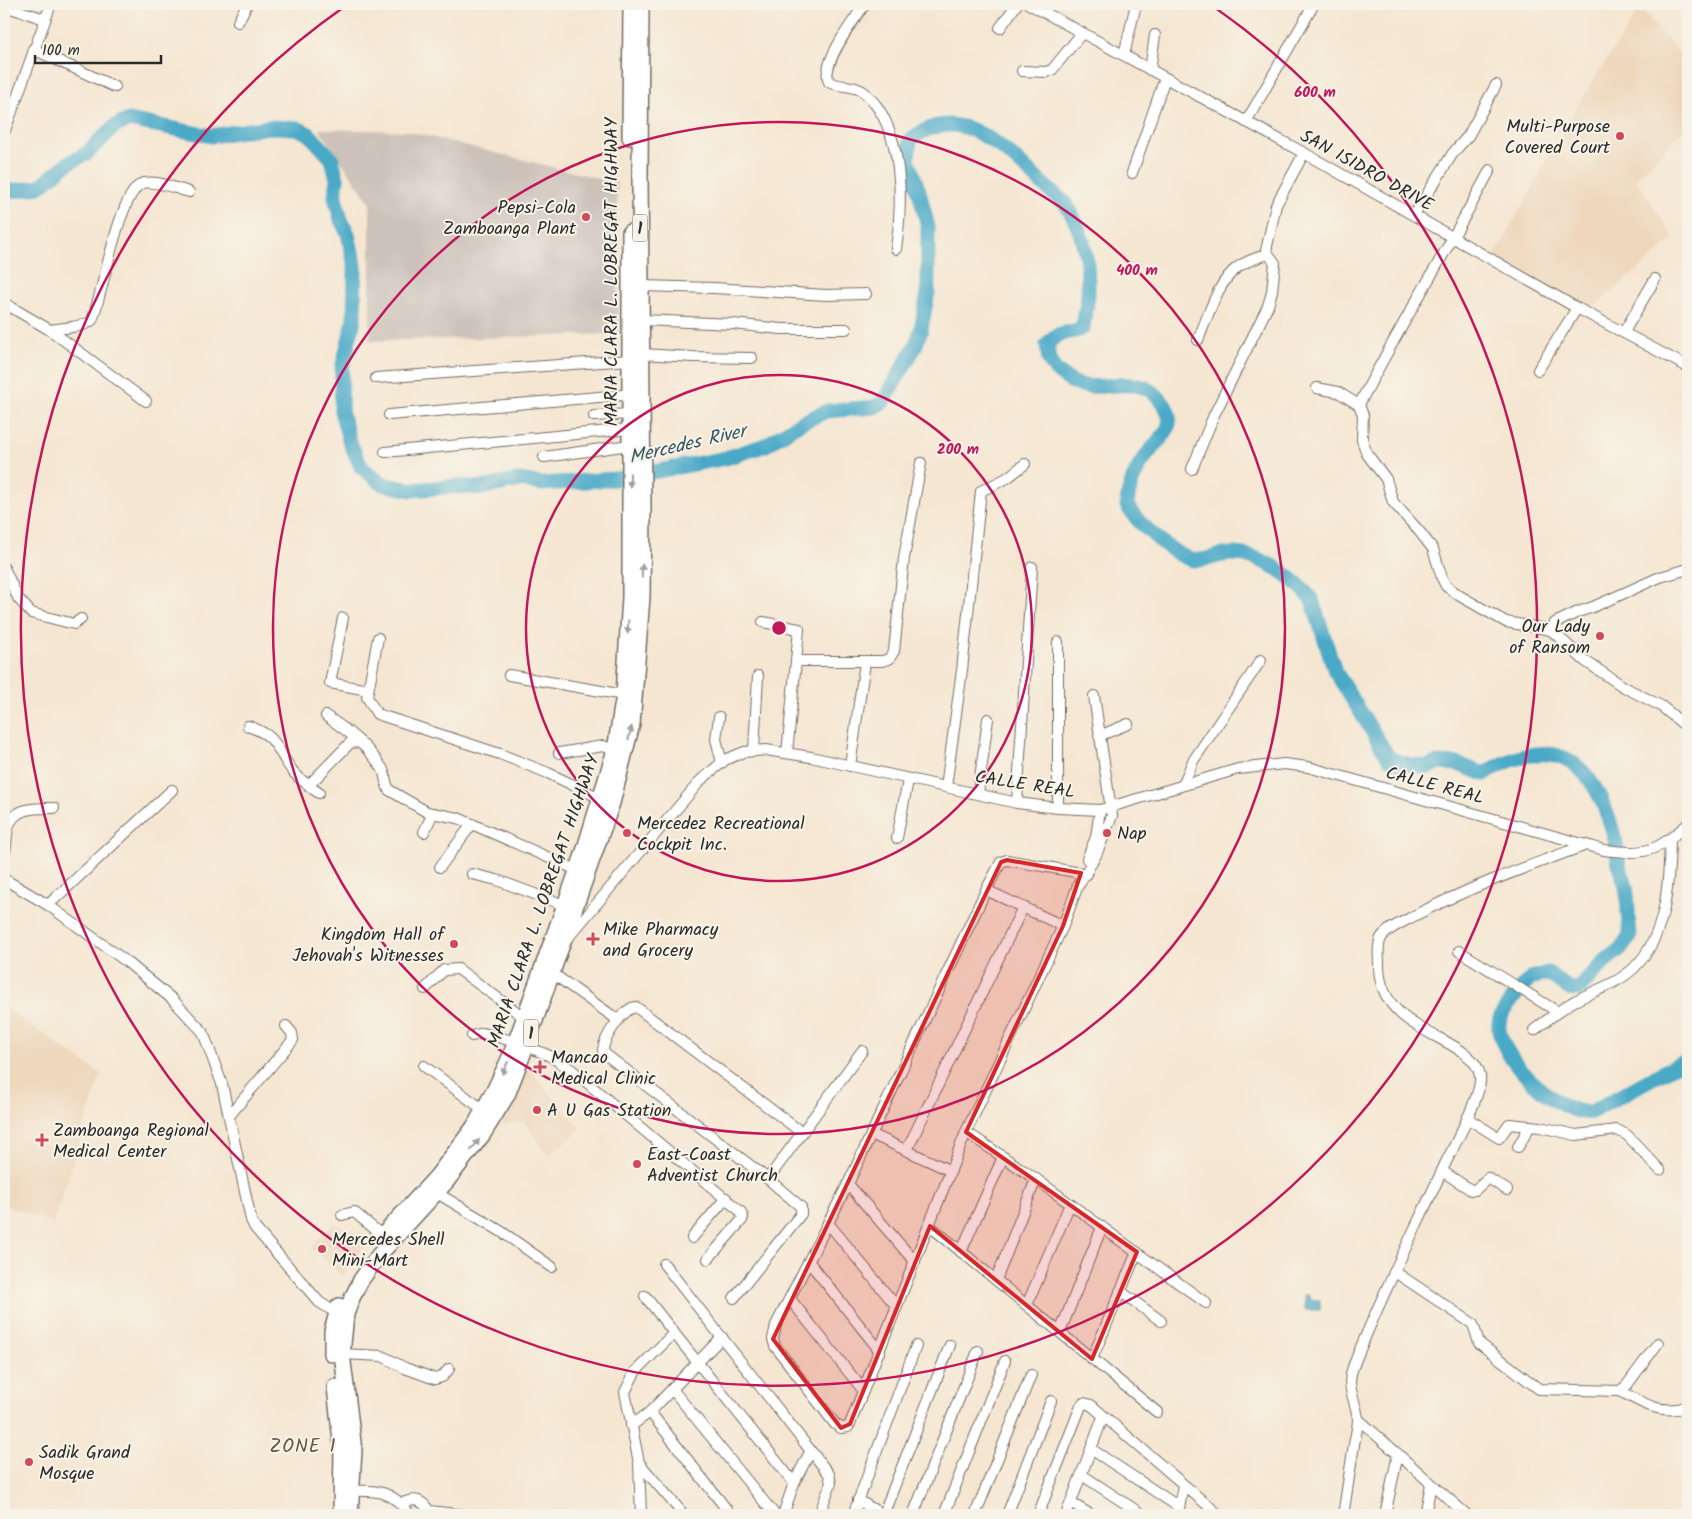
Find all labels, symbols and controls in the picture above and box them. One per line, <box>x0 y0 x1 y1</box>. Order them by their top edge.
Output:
scale bar <box>35 32 161 64</box>
text: 100 m <box>42 39 80 63</box>
text: 600 m <box>1294 81 1336 105</box>
place label: Multi-Purpose Covered Court <box>1505 113 1611 163</box>
street label: MARIA CLARA L. LOBREGAT HIGHWAY <box>598 117 627 427</box>
street label: SAN ISIDRO DRIVE <box>1294 123 1439 220</box>
marker: Multi-Purpose Covered Court <box>1614 130 1626 142</box>
place label: Pepsi-Cola Zamboanga Plant <box>443 194 577 244</box>
marker: Pepsi-Cola Zamboanga Plant <box>580 211 592 223</box>
road number: 1 <box>632 214 648 242</box>
text: 400 m <box>1116 259 1158 283</box>
water label: Mercedes River <box>626 416 752 473</box>
text: 200 m <box>937 438 979 462</box>
one-way arrow <box>626 472 634 488</box>
one-way arrow <box>638 563 646 579</box>
place label: Our Lady of Ransom <box>1509 613 1591 663</box>
centre of rings <box>770 619 788 637</box>
one-way arrow <box>624 620 632 636</box>
marker: Our Lady of Ransom <box>1594 630 1606 642</box>
one-way arrow <box>626 725 634 740</box>
street label: MARIA CLARA L. LOBREGAT HIGHWAY <box>480 750 609 1052</box>
street label: CALLE REAL <box>1382 759 1487 814</box>
street label: CALLE REAL <box>973 763 1077 808</box>
place label: Mercedez Recreational Cockpit Inc. <box>637 810 805 860</box>
place label: Nap <box>1117 820 1147 849</box>
marker: Mercedez Recreational Cockpit Inc. <box>621 827 633 839</box>
marker: Nap <box>1101 827 1113 839</box>
place label: Mike Pharmacy and Grocery <box>603 916 719 966</box>
place label: Kingdom Hall of Jehovah's Witnesses <box>292 921 446 971</box>
marker: Mike Pharmacy and Grocery <box>587 933 599 945</box>
marker: Kingdom Hall of Jehovah's Witnesses <box>448 938 460 950</box>
road number: 1 <box>524 1020 538 1046</box>
place label: Mancao Medical Clinic <box>551 1044 656 1094</box>
marker: Mancao Medical Clinic <box>533 1060 547 1074</box>
one-way arrow <box>501 1061 509 1075</box>
place label: A U Gas Station <box>547 1097 671 1126</box>
marker: A U Gas Station <box>531 1104 543 1116</box>
place label: Zamboanga Regional Medical Center <box>53 1117 209 1167</box>
marker: Zamboanga Regional Medical Center <box>35 1133 49 1147</box>
one-way arrow <box>469 1139 480 1152</box>
place label: East-Coast Adventist Church <box>647 1141 778 1191</box>
marker: East-Coast Adventist Church <box>631 1158 643 1170</box>
place label: Mercedes Shell Mini-Mart <box>332 1226 445 1276</box>
marker: Mercedes Shell Mini-Mart <box>316 1243 328 1255</box>
district label: ZONE 1 <box>270 1432 337 1462</box>
place label: Sadik Grand Mosque <box>39 1439 131 1489</box>
marker: Sadik Grand Mosque <box>23 1456 35 1468</box>

